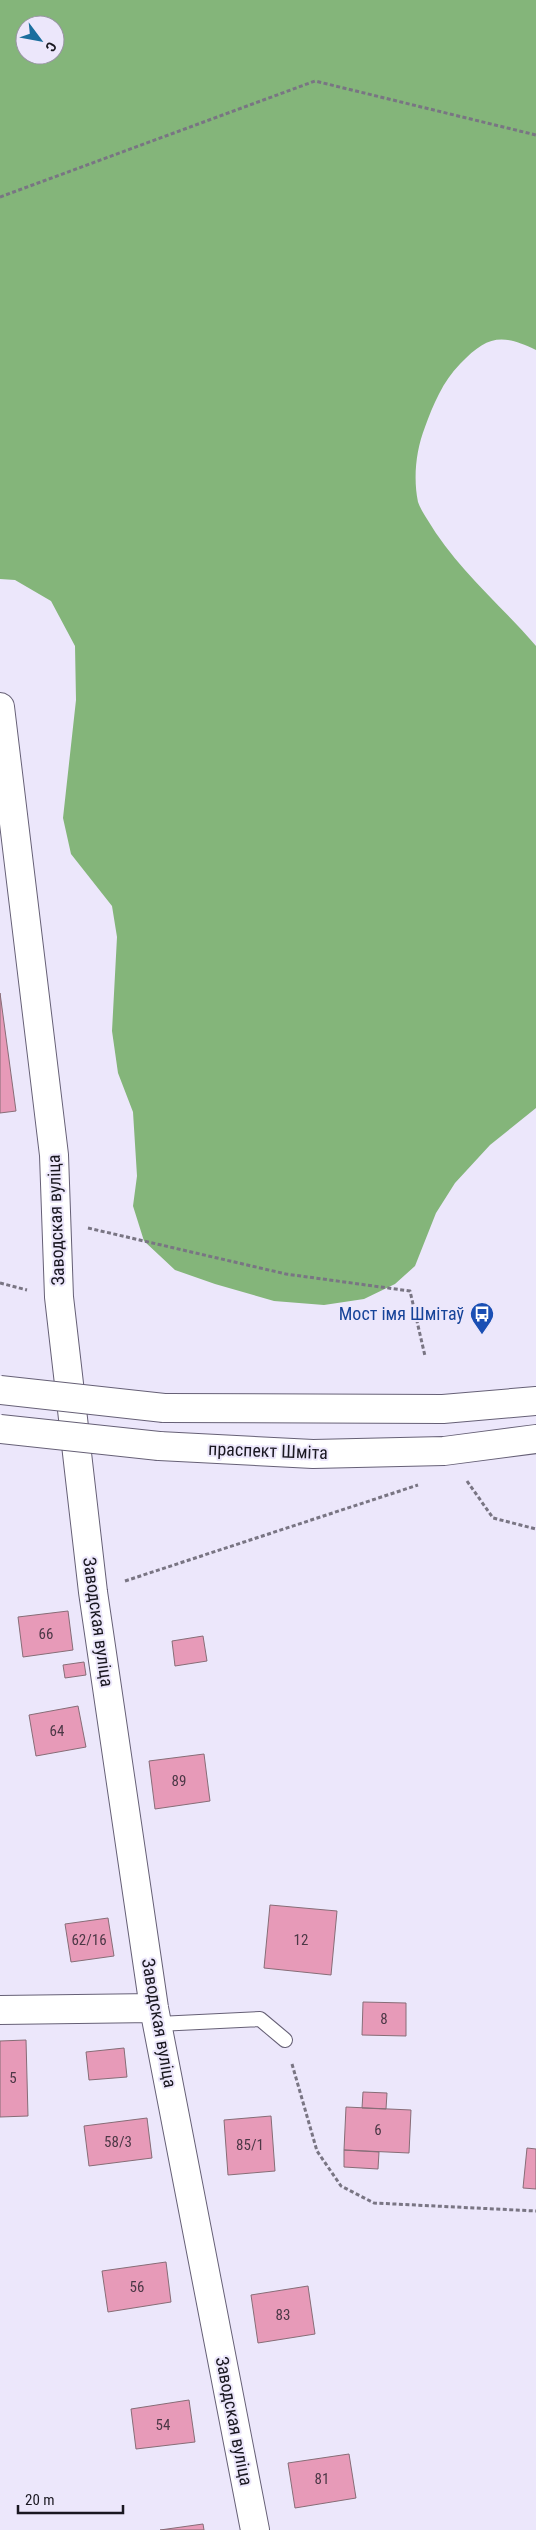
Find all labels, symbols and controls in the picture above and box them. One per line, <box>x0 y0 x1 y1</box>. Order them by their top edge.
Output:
north arrow <box>15 15 65 65</box>
text: С <box>42 39 60 55</box>
street label: Заводская вуліца <box>43 1154 68 1286</box>
bus stop icon: Мост імя Шмітаў <box>469 1301 495 1335</box>
place label: Мост імя Шмітаў <box>339 1303 464 1324</box>
street label: праспект Шміта <box>208 1438 328 1463</box>
street label: Заводская вуліца <box>79 1556 118 1688</box>
house number: 66 <box>39 1625 53 1643</box>
house number: 64 <box>50 1722 64 1740</box>
house number: 89 <box>172 1772 186 1790</box>
house number: 62/16 <box>71 1931 107 1949</box>
house number: 12 <box>294 1931 308 1949</box>
street label: Заводская вуліца <box>138 1957 181 2089</box>
house number: 8 <box>380 2010 388 2028</box>
house number: 5 <box>9 2069 17 2087</box>
house number: 6 <box>374 2121 382 2139</box>
house number: 58/3 <box>104 2133 132 2151</box>
house number: 85/1 <box>236 2136 264 2154</box>
house number: 56 <box>130 2278 144 2296</box>
house number: 83 <box>276 2306 290 2324</box>
street label: Заводская вуліца <box>212 2355 257 2487</box>
house number: 54 <box>156 2416 170 2434</box>
house number: 81 <box>315 2470 329 2488</box>
scale bar <box>18 2482 122 2514</box>
text: 20 m <box>25 2491 55 2509</box>

